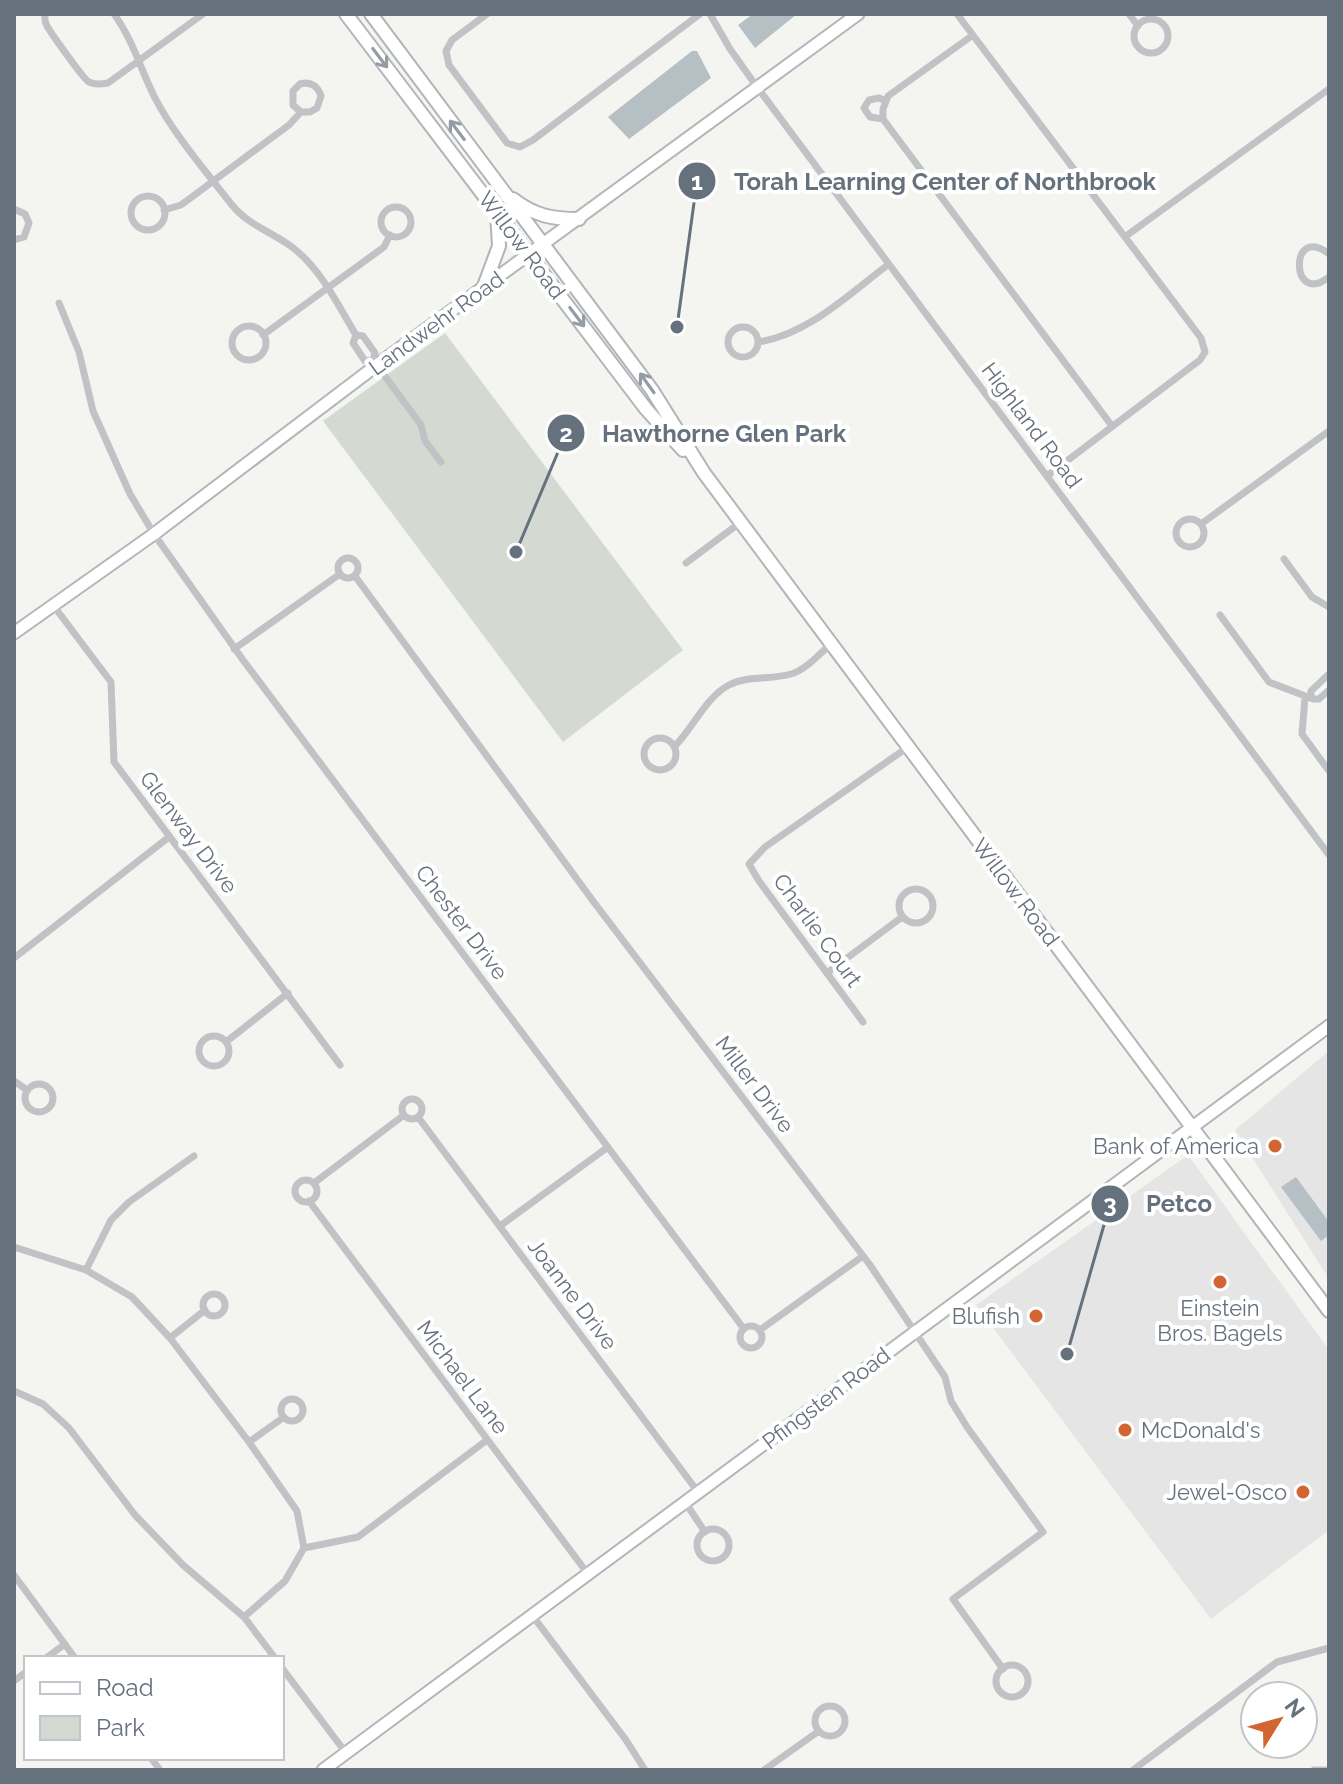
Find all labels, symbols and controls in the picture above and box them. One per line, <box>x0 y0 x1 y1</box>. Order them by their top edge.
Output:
one-way arrow <box>371 47 388 68</box>
one-way arrow <box>449 120 466 141</box>
callout: Torah Learning Center of Northbrook <box>677 157 1172 205</box>
text: 1 <box>691 167 703 196</box>
text: Torah Learning Center of Northbrook <box>734 167 1157 196</box>
street label: Willow Road <box>473 186 571 304</box>
street label: Landwehr Road <box>364 265 508 381</box>
one-way arrow <box>569 306 585 328</box>
street label: Highland Road <box>976 357 1088 493</box>
one-way arrow <box>639 373 655 395</box>
callout: Hawthorne Glen Park <box>546 409 862 457</box>
text: 2 <box>559 419 573 448</box>
text: Hawthorne Glen Park <box>602 419 847 448</box>
street label: Glenway Drive <box>135 766 243 898</box>
street label: Willow Road <box>967 833 1065 951</box>
street label: Chester Drive <box>410 860 514 985</box>
street label: Charlie Court <box>768 868 868 992</box>
street label: Miller Drive <box>710 1031 800 1138</box>
place label: Bank of America <box>1093 1133 1259 1159</box>
marker: Bank of America <box>1266 1137 1284 1155</box>
callout: Petco <box>1090 1180 1228 1228</box>
text: 3 <box>1103 1189 1117 1218</box>
text: Petco <box>1146 1189 1212 1218</box>
street label: Joanne Drive <box>523 1233 623 1355</box>
marker: Einstein Bros. Bagels <box>1211 1273 1229 1291</box>
place label: Einstein Bros. Bagels <box>1157 1295 1283 1346</box>
place label: Blufish <box>952 1303 1020 1329</box>
marker: Blufish <box>1027 1307 1045 1325</box>
street label: Michael Lane <box>412 1315 514 1439</box>
street label: Pfingsten Road <box>757 1342 895 1454</box>
place label: McDonald's <box>1141 1417 1260 1443</box>
marker: McDonald's <box>1116 1421 1134 1439</box>
place label: Jewel-Osco <box>1167 1479 1287 1505</box>
marker: Jewel-Osco <box>1294 1483 1312 1501</box>
legend <box>24 1656 284 1760</box>
text: Road <box>96 1673 154 1702</box>
north arrow <box>1239 1680 1319 1760</box>
text: N <box>1280 1693 1310 1722</box>
text: Park <box>96 1713 145 1742</box>

